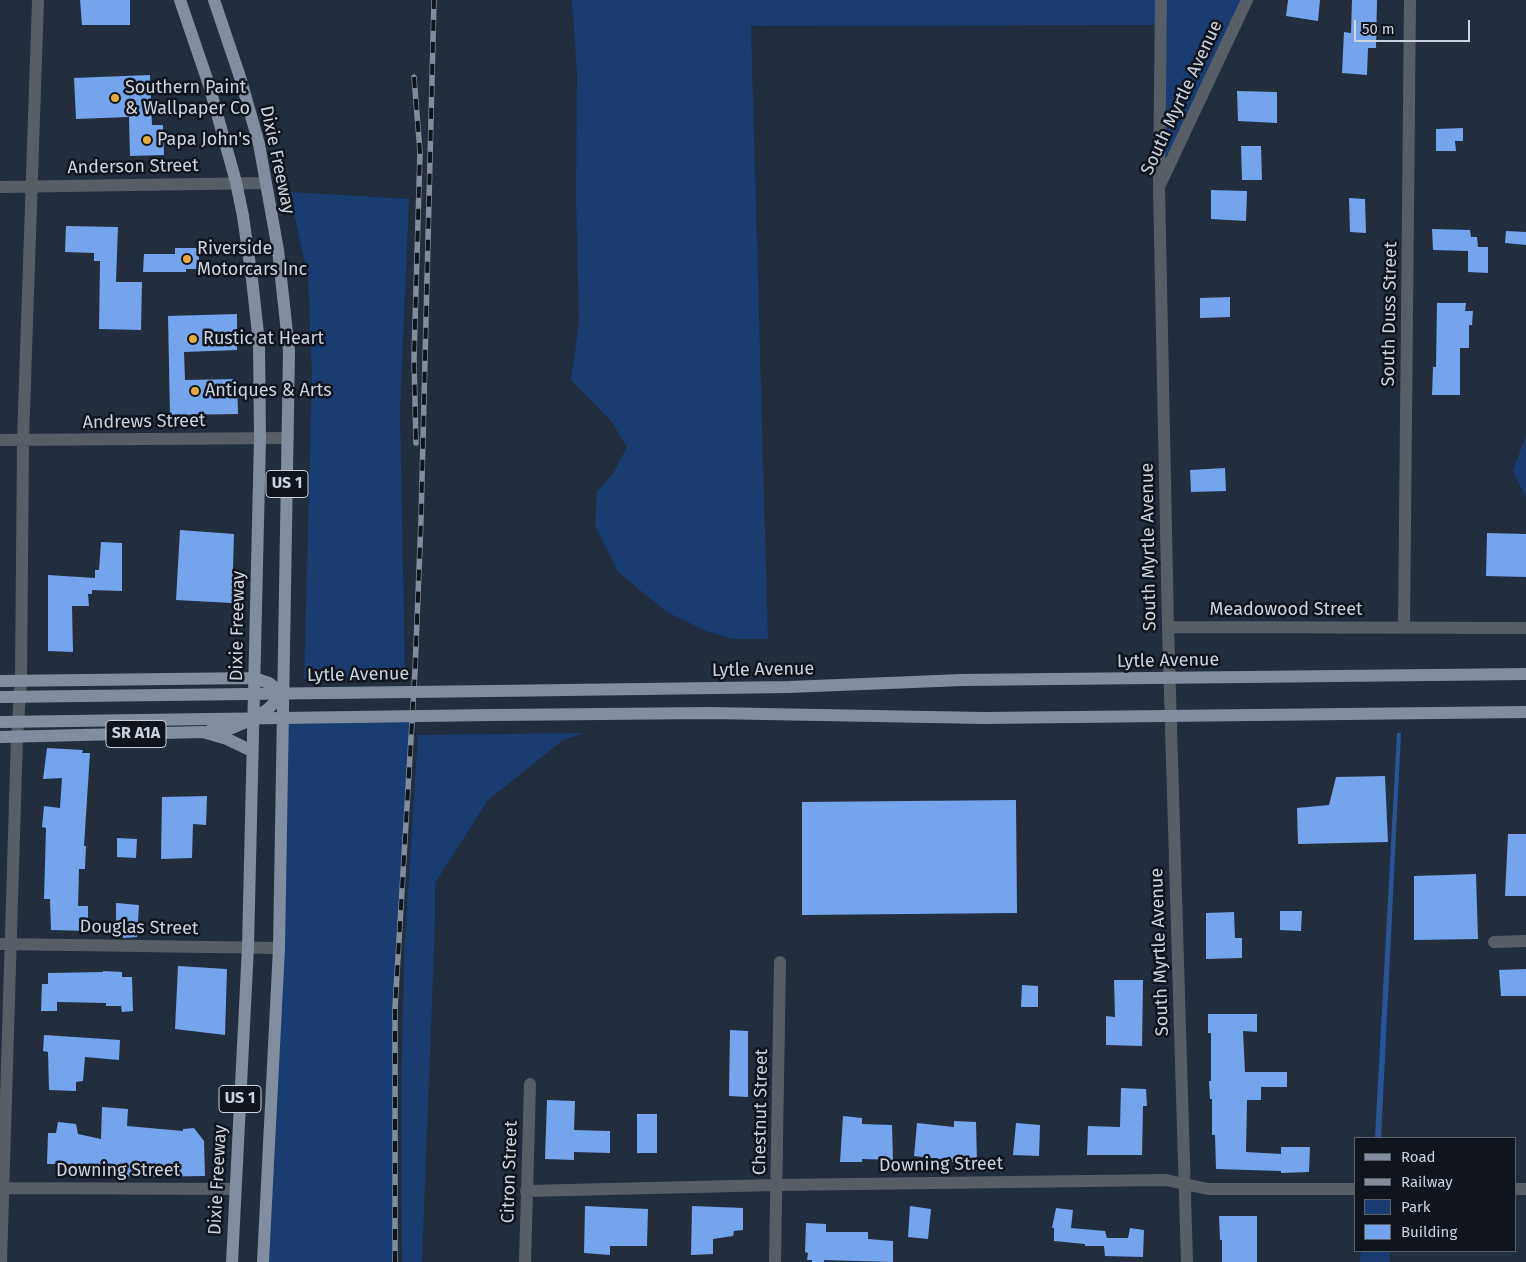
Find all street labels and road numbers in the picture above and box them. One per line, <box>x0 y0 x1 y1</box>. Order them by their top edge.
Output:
street label: South Myrtle Avenue <box>1137 17 1227 179</box>
street label: Dixie Freeway <box>255 104 299 216</box>
street label: Anderson Street <box>67 155 199 179</box>
street label: South Duss Street <box>1378 241 1402 387</box>
street label: Andrews Street <box>82 410 206 434</box>
street label: South Myrtle Avenue <box>1137 463 1161 631</box>
road number: US 1 <box>266 470 308 498</box>
street label: Dixie Freeway <box>226 571 250 681</box>
street label: Meadowood Street <box>1210 599 1362 621</box>
street label: Lytle Avenue <box>1117 649 1219 673</box>
street label: Lytle Avenue <box>712 658 814 682</box>
street label: Lytle Avenue <box>307 663 409 687</box>
road number: SR A1A <box>106 721 166 748</box>
street label: South Myrtle Avenue <box>1146 868 1174 1036</box>
street label: Douglas Street <box>79 916 199 940</box>
street label: Chestnut Street <box>749 1049 773 1175</box>
road number: US 1 <box>219 1086 261 1112</box>
street label: Citron Street <box>497 1120 523 1224</box>
street label: Dixie Freeway <box>204 1124 232 1236</box>
street label: Downing Street <box>879 1153 1003 1177</box>
street label: Downing Street <box>56 1160 180 1182</box>

